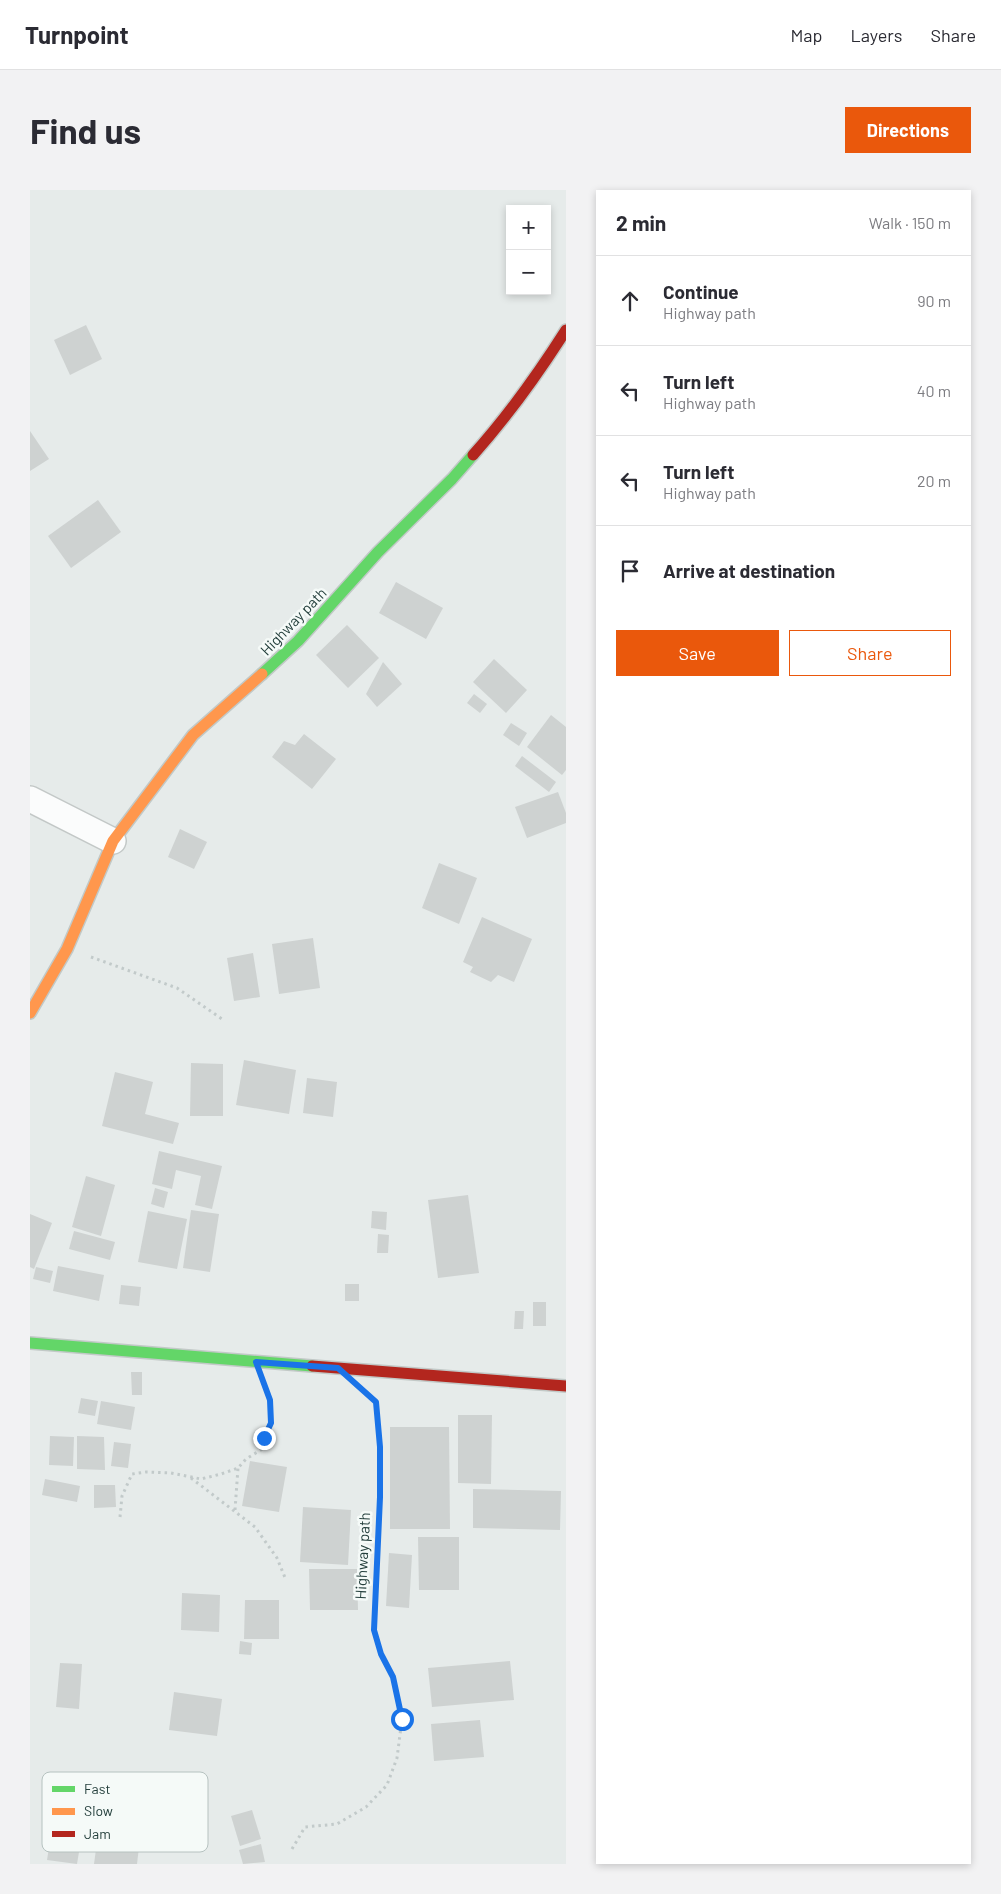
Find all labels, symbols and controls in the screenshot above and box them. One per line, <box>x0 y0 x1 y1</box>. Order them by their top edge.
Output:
text: Turnpoint <box>25 20 129 49</box>
text: Map <box>790 24 822 46</box>
text: Layers <box>850 24 903 46</box>
text: Share <box>931 24 976 46</box>
button: Directions <box>845 107 971 153</box>
text: Find us <box>30 109 141 151</box>
map controls <box>506 205 551 295</box>
button: + <box>506 205 551 250</box>
text: 2 min <box>616 210 666 235</box>
text: Walk · 150 m <box>869 213 951 232</box>
button: − <box>506 250 551 295</box>
text: Continue <box>663 280 739 303</box>
icon: ahead <box>616 287 644 315</box>
text: 90 m <box>917 291 951 310</box>
text: Highway path <box>663 303 756 322</box>
text: Turn left <box>663 370 734 393</box>
icon: left <box>616 377 644 405</box>
text: 40 m <box>917 381 951 400</box>
text: Highway path <box>663 393 756 412</box>
text: Turn left <box>663 460 734 483</box>
icon: left <box>616 467 644 495</box>
text: 20 m <box>917 471 951 490</box>
text: Highway path <box>663 483 756 502</box>
icon: arrive <box>616 557 644 585</box>
text: Arrive at destination <box>663 559 835 582</box>
street label: Highway path <box>256 583 330 659</box>
button: Save <box>616 630 779 676</box>
button: Share <box>789 630 951 676</box>
route end <box>253 1427 276 1450</box>
street label: Highway path <box>351 1512 373 1600</box>
route start <box>391 1708 414 1731</box>
legend <box>42 1772 208 1852</box>
text: Fast <box>84 1780 110 1797</box>
text: Slow <box>84 1802 113 1819</box>
text: Jam <box>84 1825 111 1842</box>

